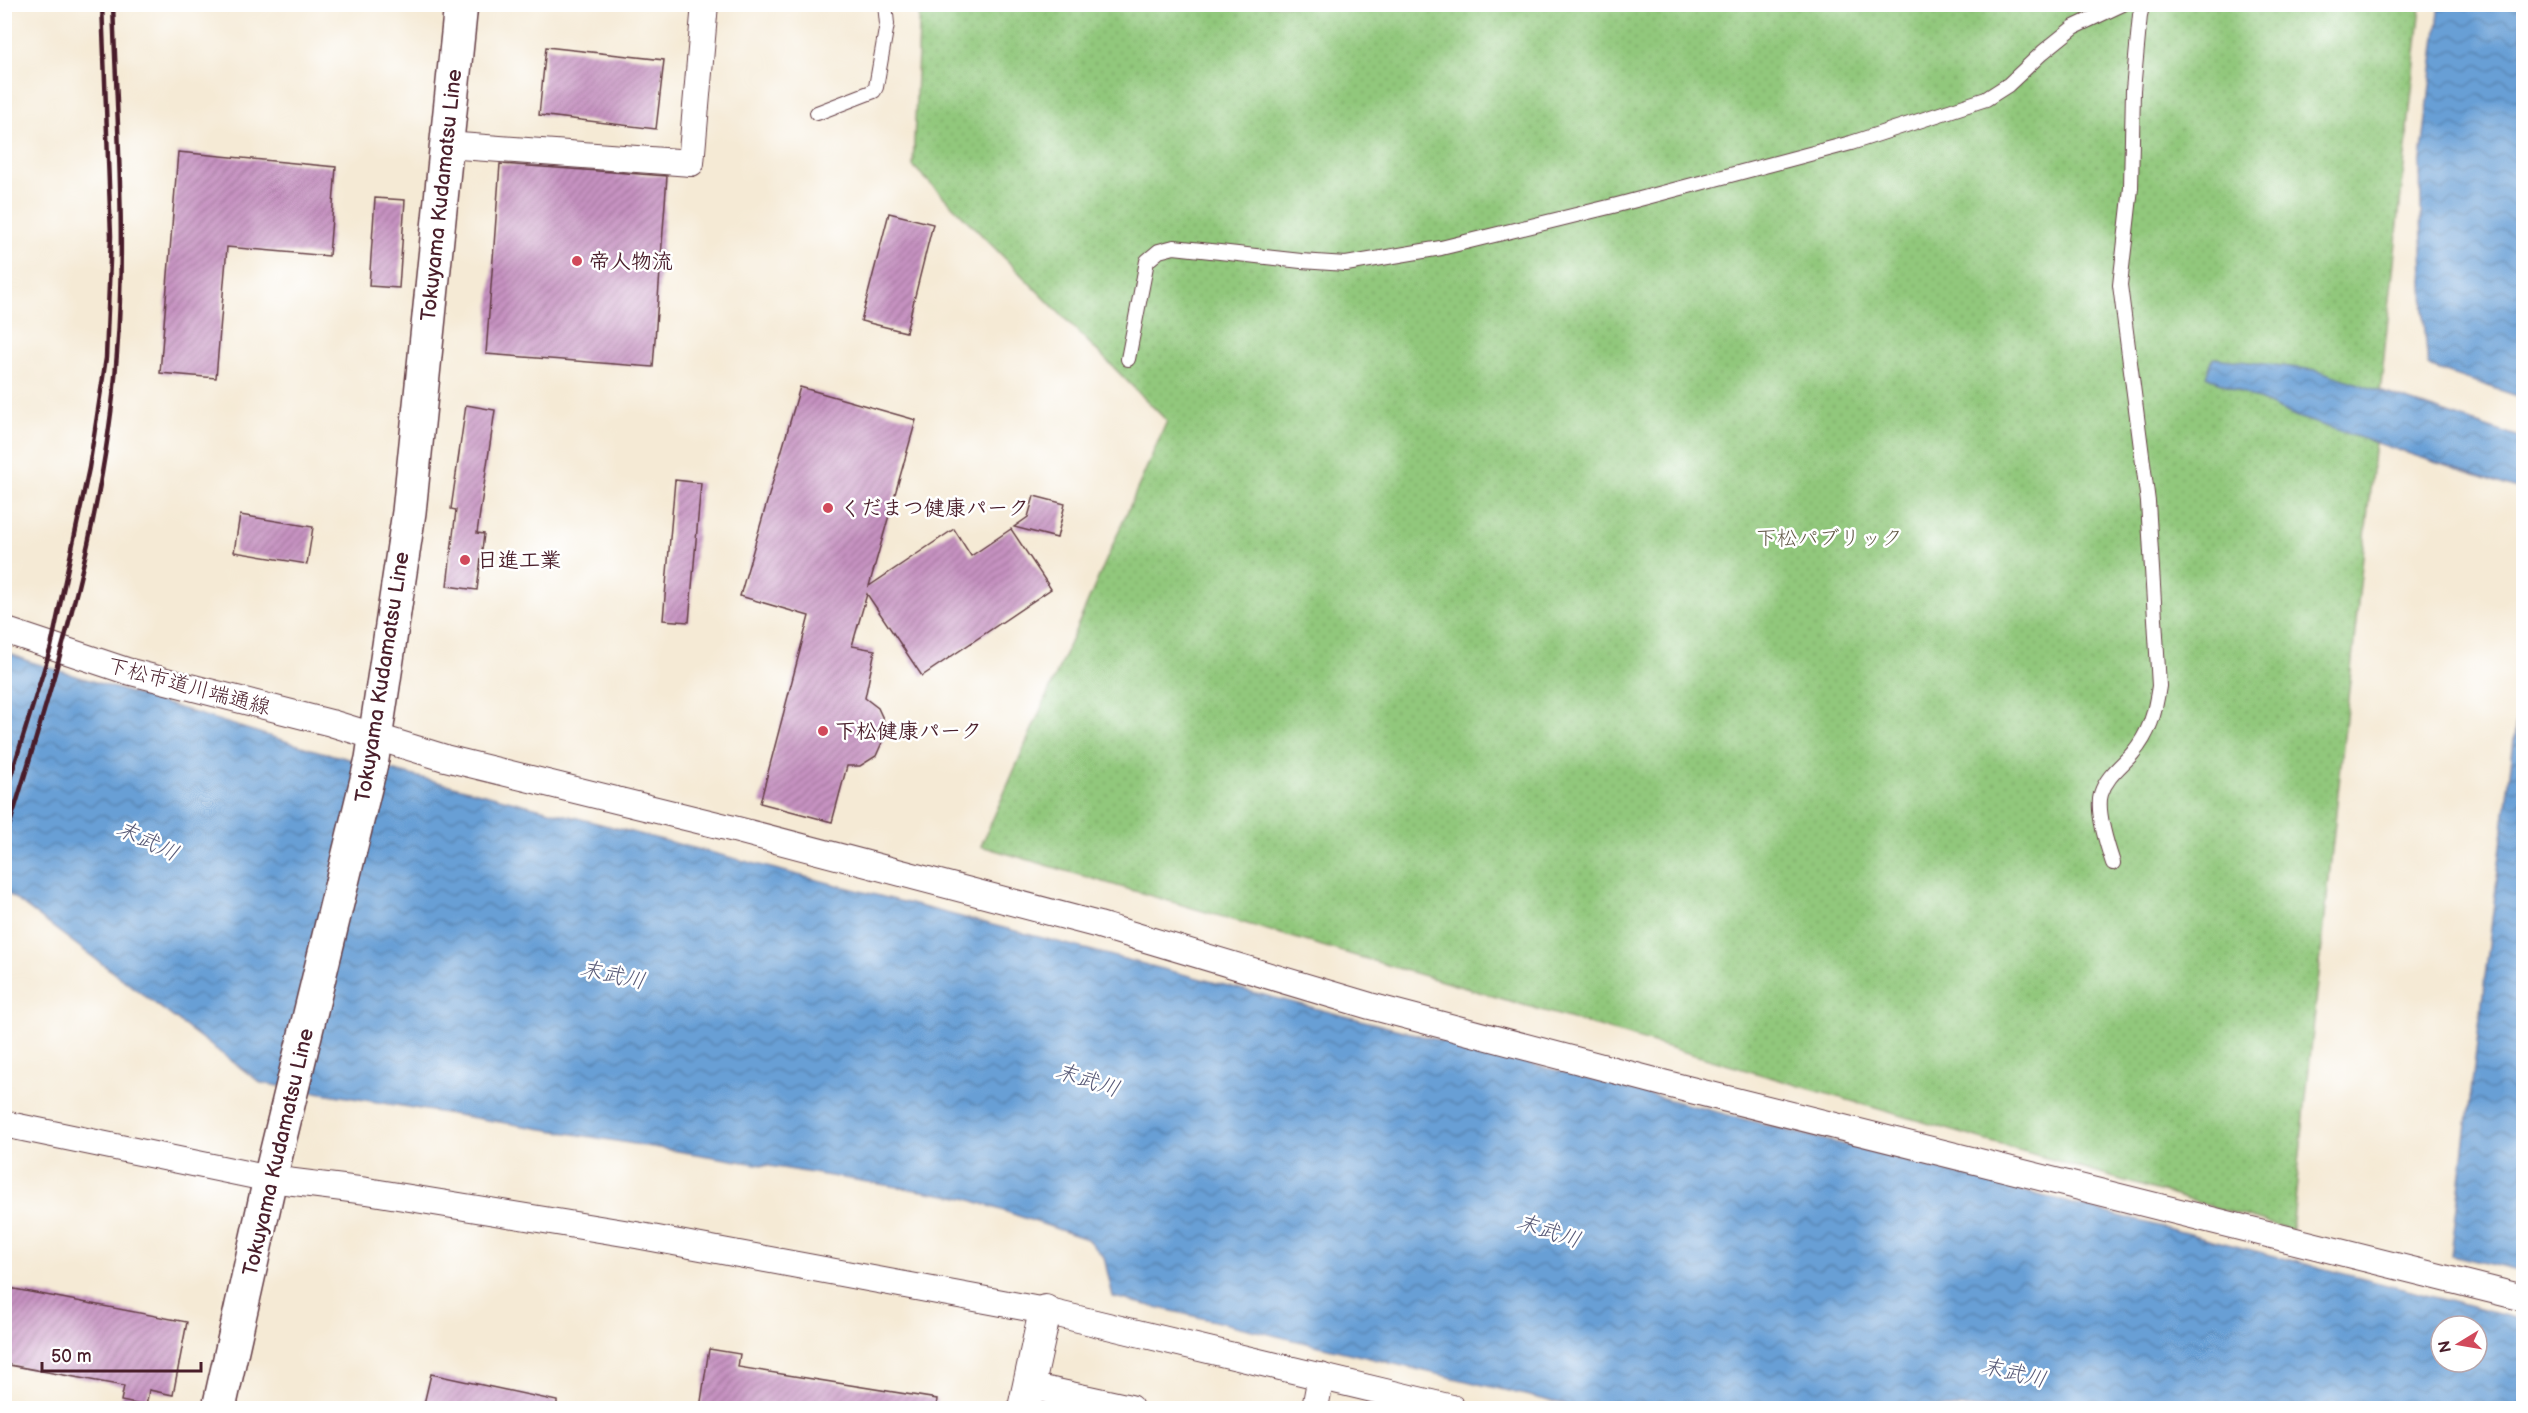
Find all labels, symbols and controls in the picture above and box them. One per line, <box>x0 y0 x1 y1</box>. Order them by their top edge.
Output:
street label: Tokuyama Kudamatsu Line <box>416 68 467 322</box>
place label: 帝人物流 <box>589 249 673 274</box>
marker: 帝人物流 <box>570 254 584 268</box>
place label: くだまつ健康パーク <box>840 496 1029 521</box>
marker: くだまつ健康パーク <box>821 501 835 515</box>
park label: 下松パブリック <box>1756 526 1903 551</box>
place label: 日進工業 <box>477 548 561 573</box>
street label: Tokuyama Kudamatsu Line <box>350 550 415 804</box>
marker: 日進工業 <box>458 553 472 567</box>
street label: 下松市道川端通線 <box>104 653 273 720</box>
place label: 下松健康パーク <box>835 719 982 744</box>
marker: 下松健康パーク <box>816 724 830 738</box>
water label: 末武川 <box>112 815 183 868</box>
water label: 末武川 <box>578 955 648 996</box>
street label: Tokuyama Kudamatsu Line <box>238 1026 319 1278</box>
water label: 末武川 <box>1052 1057 1123 1103</box>
water label: 末武川 <box>1513 1208 1584 1254</box>
north arrow <box>2429 1314 2489 1374</box>
scale bar <box>42 1335 201 1373</box>
text: N <box>2435 1339 2456 1354</box>
text: 50 m <box>51 1346 92 1367</box>
water label: 末武川 <box>1978 1353 2049 1394</box>

